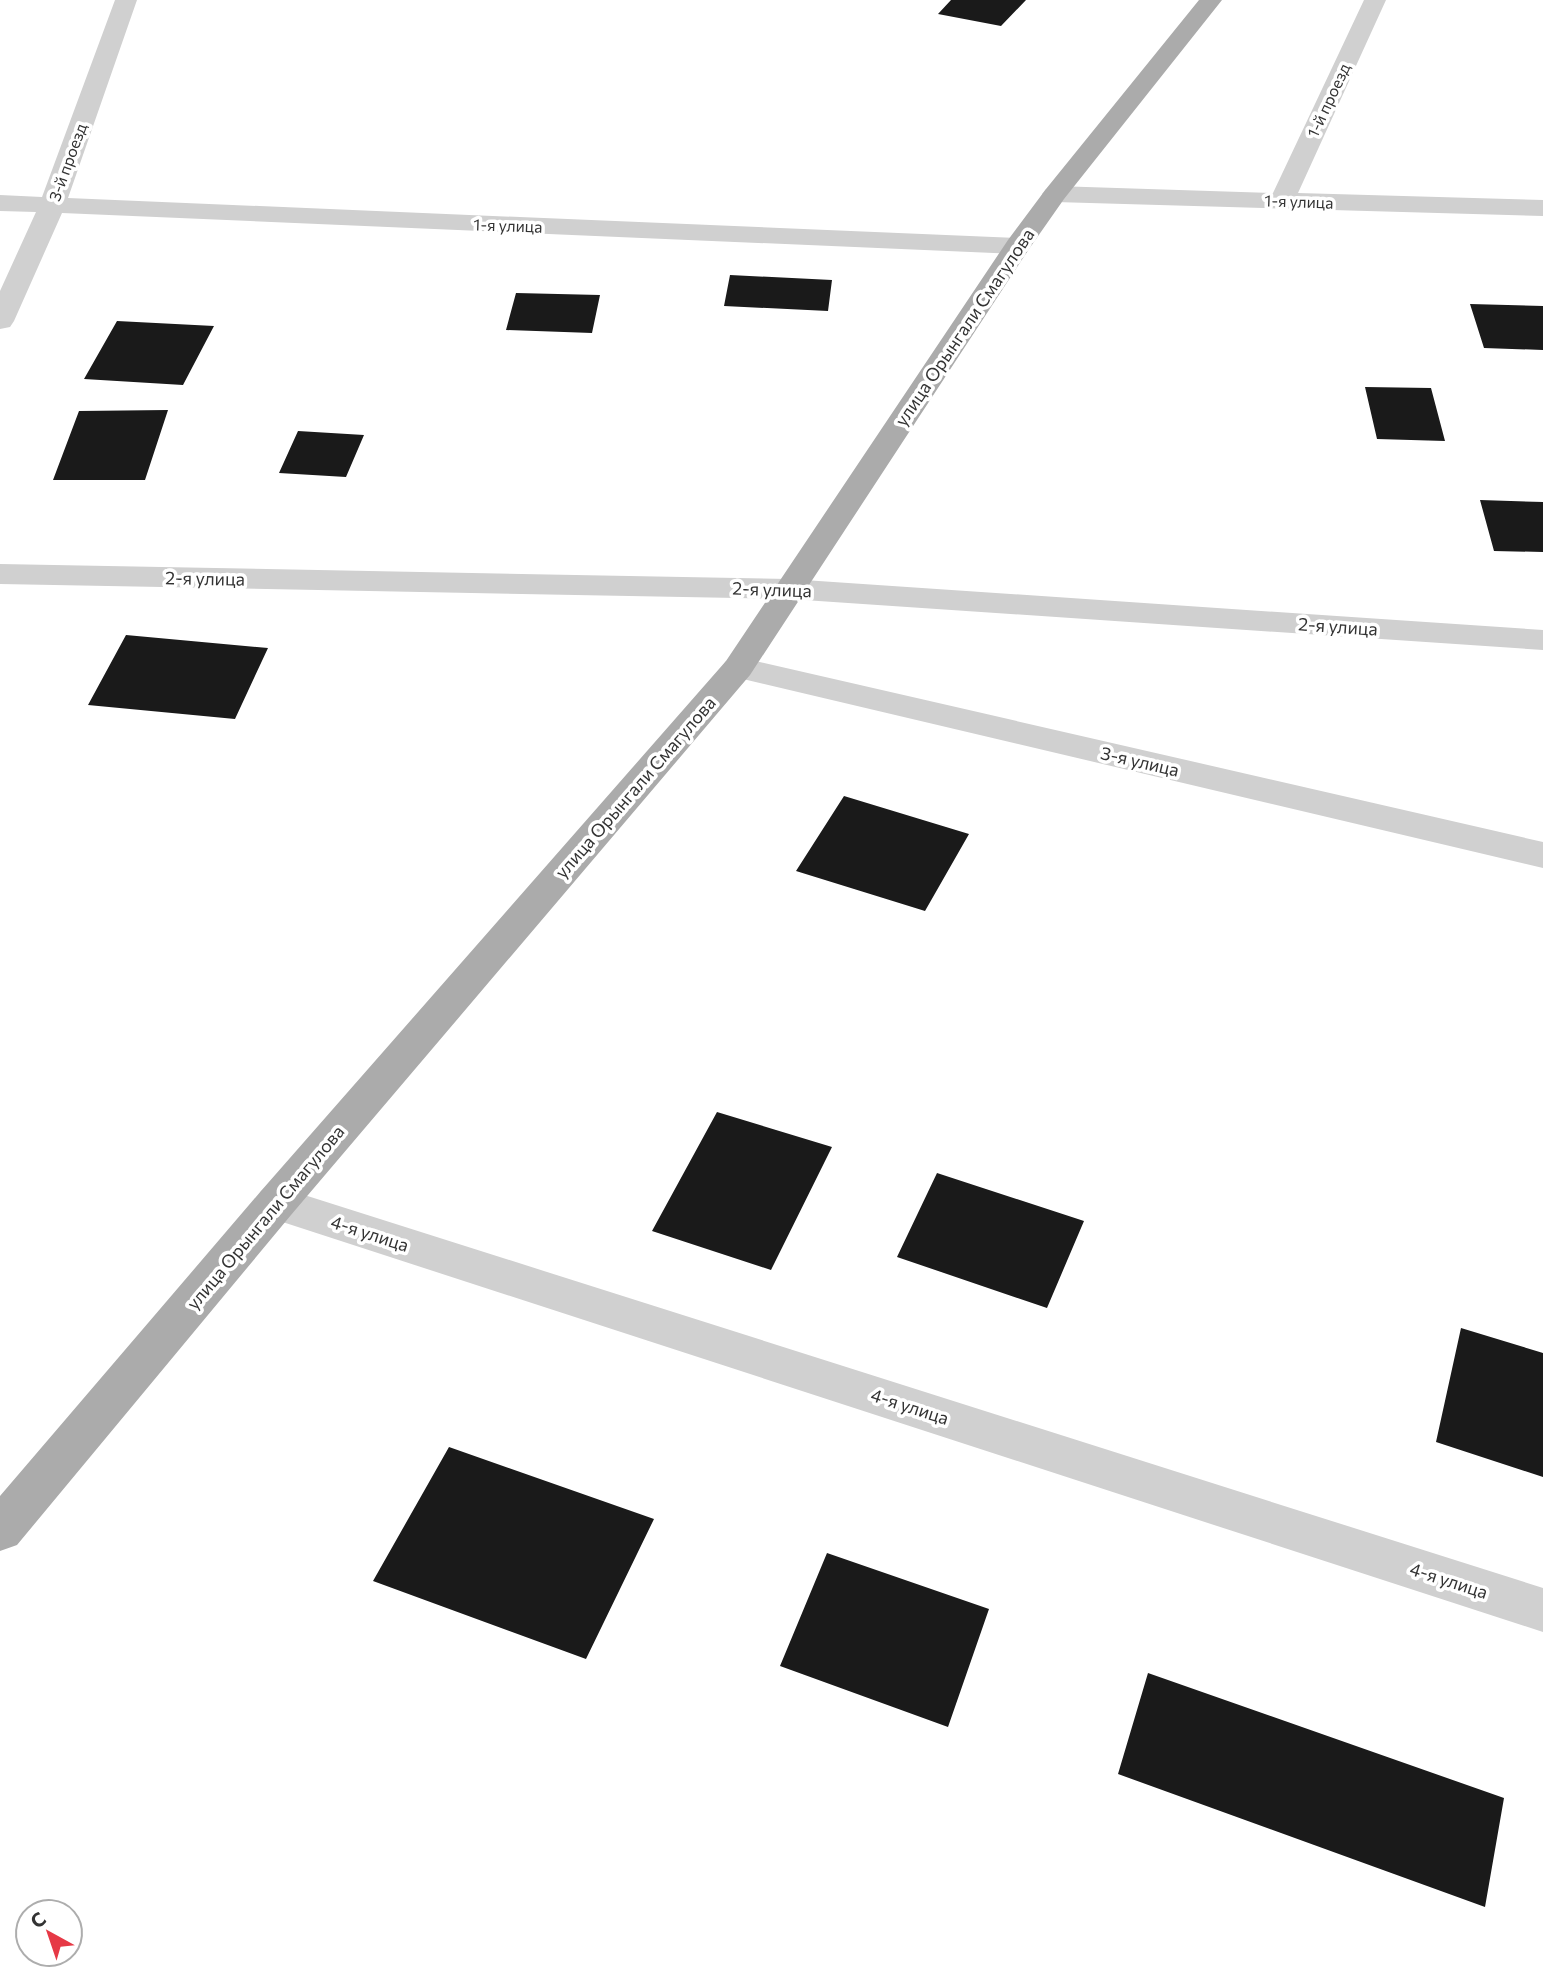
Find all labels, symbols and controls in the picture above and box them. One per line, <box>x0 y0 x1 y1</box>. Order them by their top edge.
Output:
street label: 1-й проезд <box>1303 59 1354 140</box>
street label: 3-й проезд <box>44 120 90 204</box>
street label: 1-я улица <box>1264 190 1334 212</box>
street label: 1-я улица <box>473 214 543 236</box>
street label: улица Орынгали Смагулова <box>890 224 1038 430</box>
street label: 2-я улица <box>165 566 245 590</box>
street label: 2-я улица <box>732 577 812 601</box>
street label: 2-я улица <box>1297 612 1379 640</box>
street label: улица Орынгали Смагулова <box>550 692 720 882</box>
street label: 3-я улица <box>1099 741 1181 781</box>
street label: улица Орынгали Смагулова <box>181 1120 349 1314</box>
street label: 4-я улица <box>328 1210 412 1256</box>
street label: 4-я улица <box>868 1383 952 1429</box>
street label: 4-я улица <box>1407 1557 1491 1603</box>
north arrow <box>14 1898 84 1968</box>
text: С <box>25 1907 50 1933</box>

